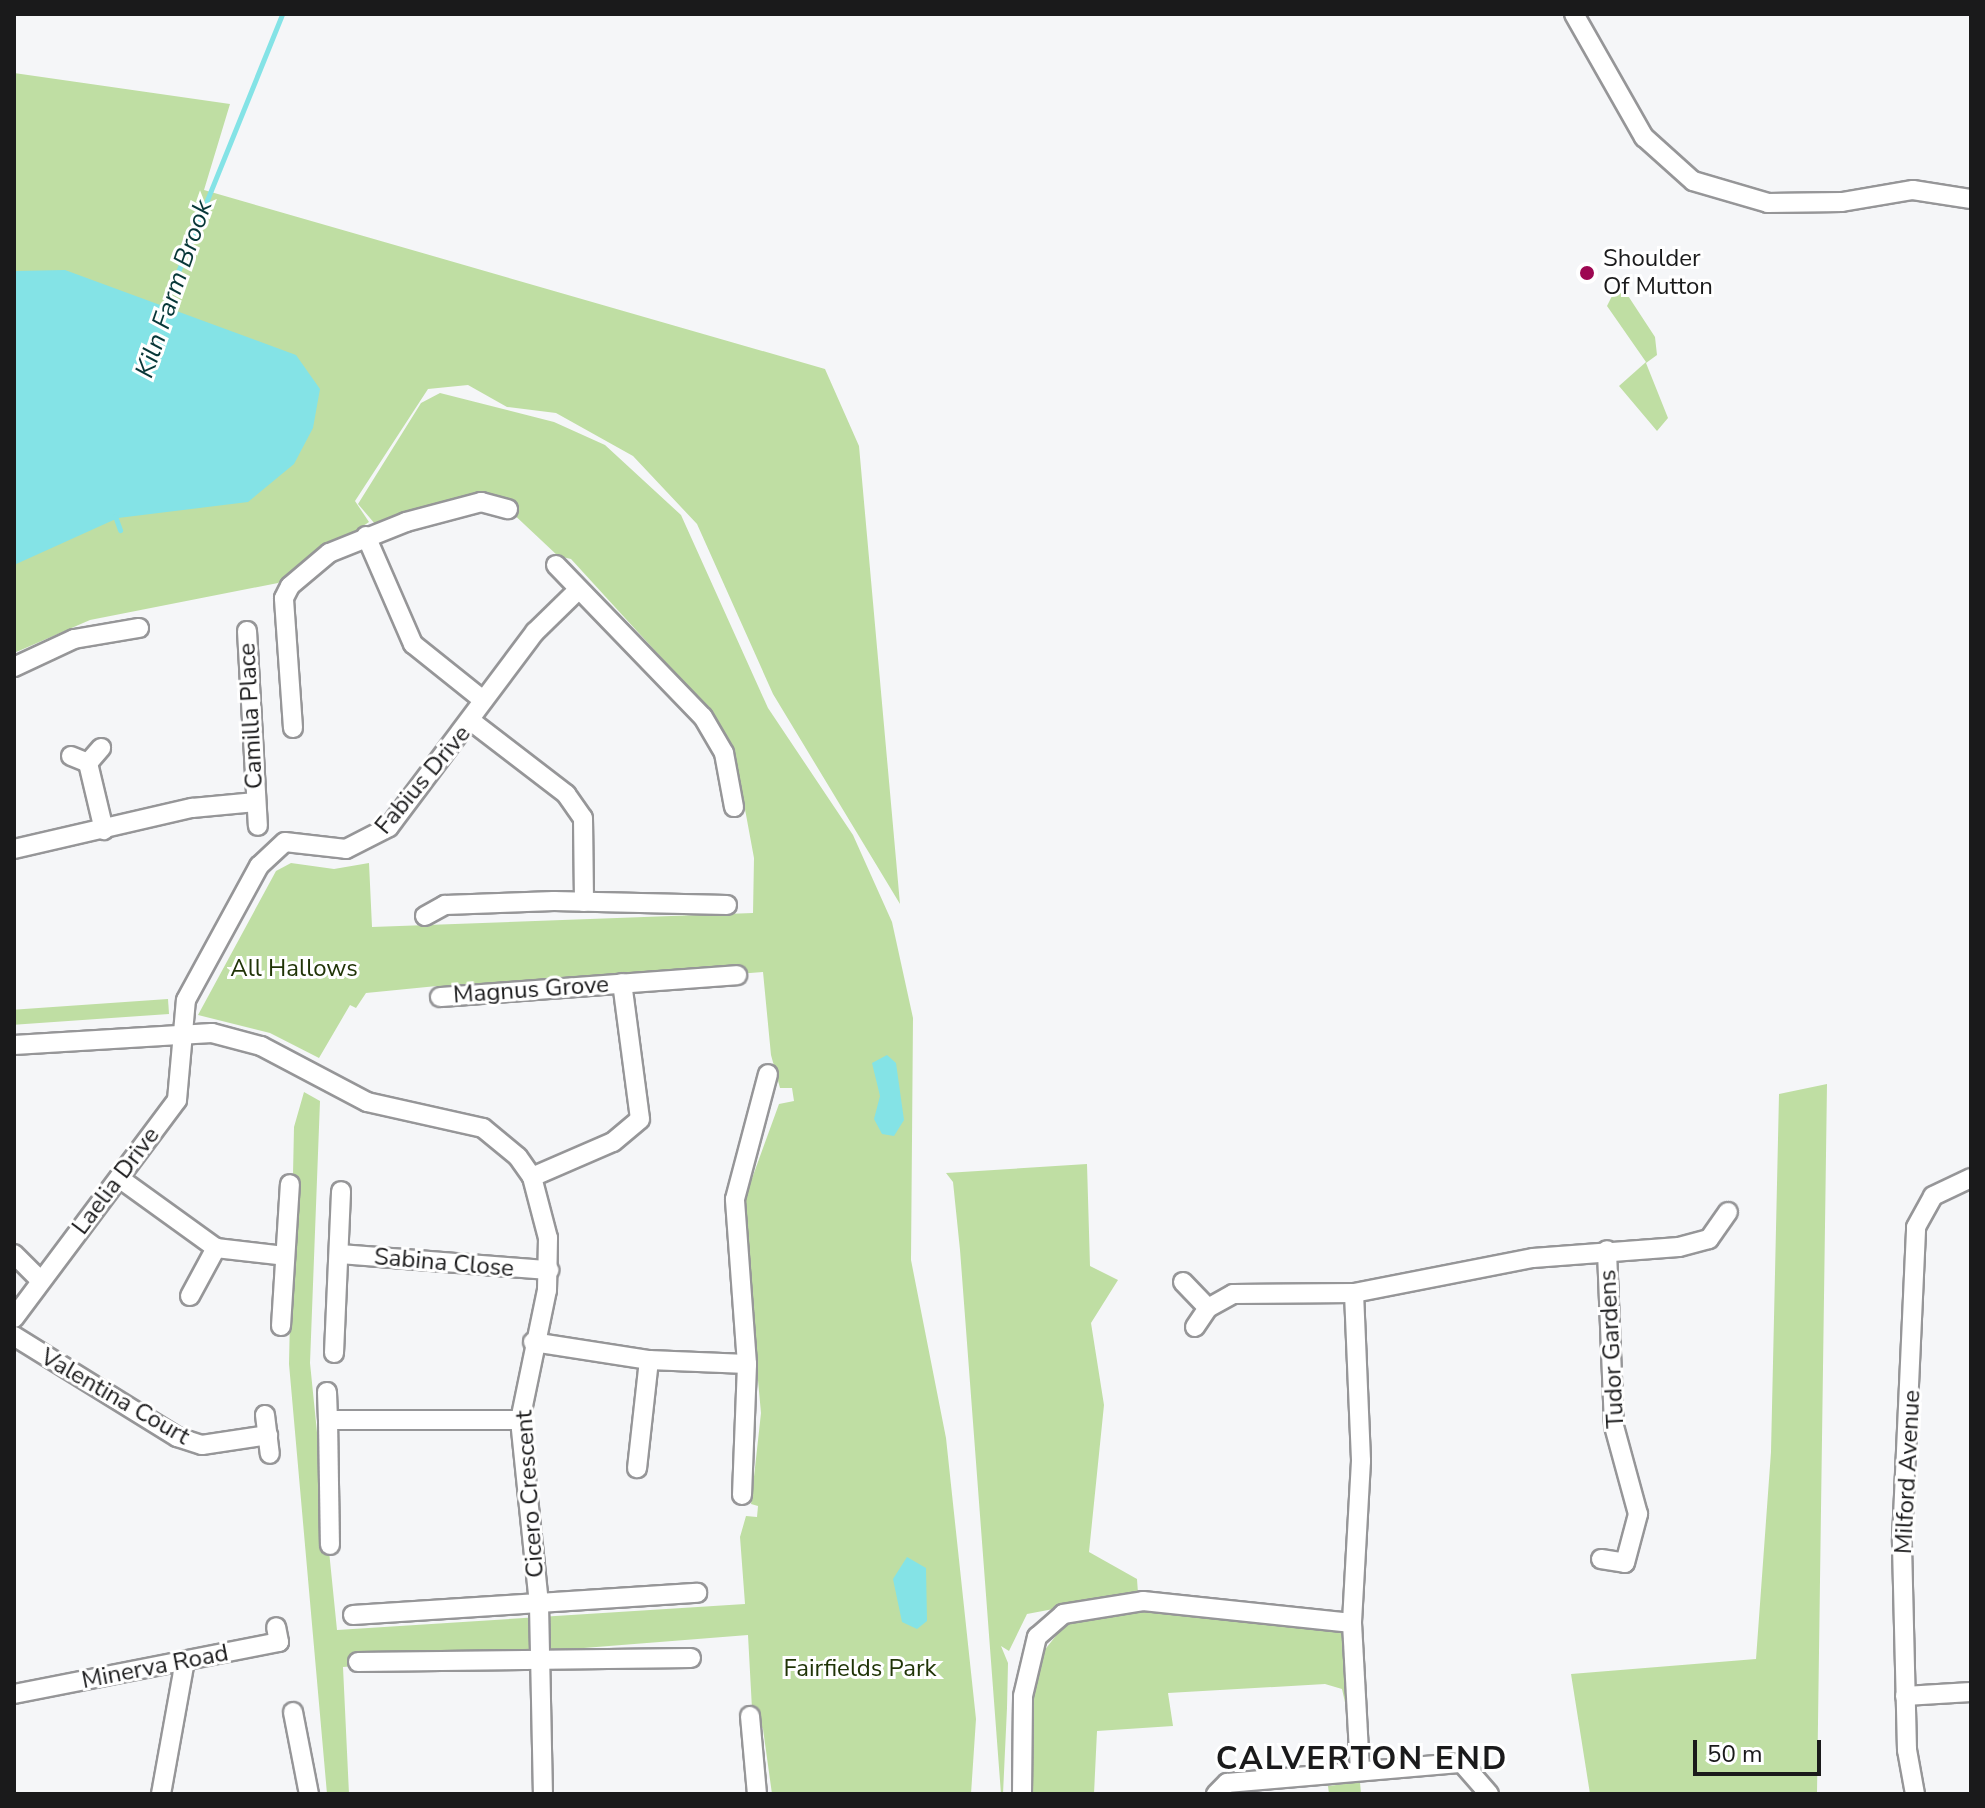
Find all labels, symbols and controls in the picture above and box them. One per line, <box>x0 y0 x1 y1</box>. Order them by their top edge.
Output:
water label: Kiln Farm Brook <box>129 196 219 382</box>
place label: Shoulder Of Mutton <box>1603 245 1713 301</box>
marker: Shoulder Of Mutton <box>1578 264 1596 282</box>
street label: Camilla Place <box>233 642 269 790</box>
street label: Fabius Drive <box>369 720 477 840</box>
park label: All Hallows <box>230 955 358 983</box>
street label: Magnus Grove <box>452 970 610 1010</box>
street label: Laelia Drive <box>66 1122 166 1240</box>
street label: Sabina Close <box>373 1243 515 1283</box>
street label: Tudor Gardens <box>1593 1269 1631 1429</box>
street label: Valentina Court <box>35 1343 195 1451</box>
street label: Milford Avenue <box>1889 1389 1927 1555</box>
street label: Cicero Crescent <box>510 1409 550 1579</box>
street label: Minerva Road <box>79 1639 231 1695</box>
park label: Fairfields Park <box>784 1655 936 1683</box>
scale bar <box>1697 1724 1825 1774</box>
text: 50 m <box>1707 1738 1763 1770</box>
district label: CALVERTON END <box>1216 1740 1508 1778</box>

